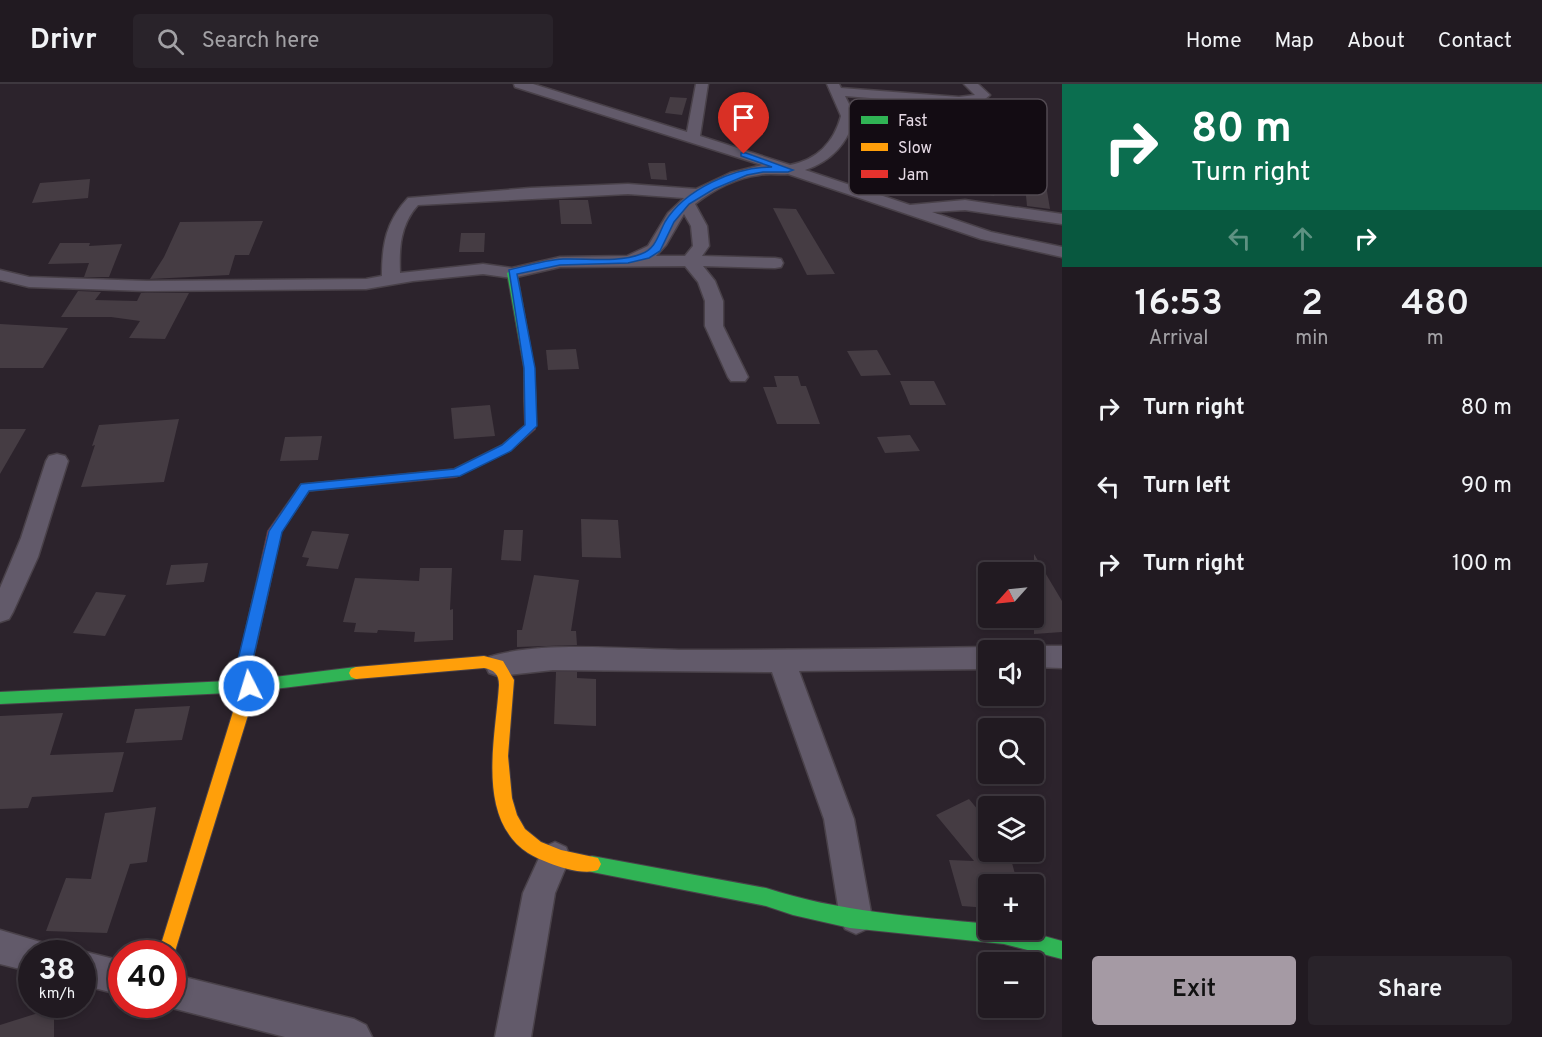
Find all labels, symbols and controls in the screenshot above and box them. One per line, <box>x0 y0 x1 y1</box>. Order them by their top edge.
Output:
search box <box>133 14 553 68</box>
text: Drivr <box>30 23 97 59</box>
icon: search <box>154 25 187 58</box>
text: Search here <box>202 28 319 55</box>
text: Home <box>1186 28 1242 55</box>
text: Map <box>1275 28 1314 55</box>
text: About <box>1347 28 1405 55</box>
text: Contact <box>1438 28 1512 55</box>
pin <box>718 92 769 154</box>
legend <box>849 99 1047 195</box>
icon: arrive <box>727 101 760 134</box>
text: 80 m <box>1191 104 1292 157</box>
icon: right <box>1092 108 1170 186</box>
text: Fast <box>898 112 928 132</box>
text: Slow <box>898 139 932 159</box>
text: Turn right <box>1191 156 1310 190</box>
text: Jam <box>898 166 929 186</box>
icon: left <box>1223 222 1256 255</box>
icon: ahead <box>1286 222 1319 255</box>
icon: right <box>1349 222 1382 255</box>
text: 16:53 <box>1135 282 1223 328</box>
text: 2 <box>1301 282 1323 328</box>
text: 480 <box>1401 282 1469 328</box>
text: Arrival <box>1149 326 1208 352</box>
text: min <box>1295 326 1329 352</box>
text: m <box>1427 326 1444 352</box>
icon: right <box>1092 392 1125 425</box>
text: Turn right <box>1143 395 1245 422</box>
text: 80 m <box>1461 395 1512 422</box>
icon: left <box>1092 470 1125 503</box>
text: Turn left <box>1143 473 1231 500</box>
text: 90 m <box>1461 473 1512 500</box>
icon: right <box>1092 548 1125 581</box>
text: Turn right <box>1143 551 1245 578</box>
text: 100 m <box>1452 551 1512 578</box>
north arrow <box>978 562 1044 628</box>
map controls <box>978 562 1044 1018</box>
button: sound <box>978 640 1044 706</box>
position arrow <box>217 654 281 718</box>
button: search <box>978 718 1044 784</box>
button: layers <box>978 796 1044 862</box>
button: + <box>978 874 1044 940</box>
speed limit sign: 40 <box>108 940 186 1018</box>
button: − <box>978 952 1044 1018</box>
text: 38 <box>39 953 75 990</box>
button: Exit <box>1092 956 1296 1025</box>
button: Share <box>1308 956 1512 1025</box>
text: km/h <box>39 985 75 1004</box>

